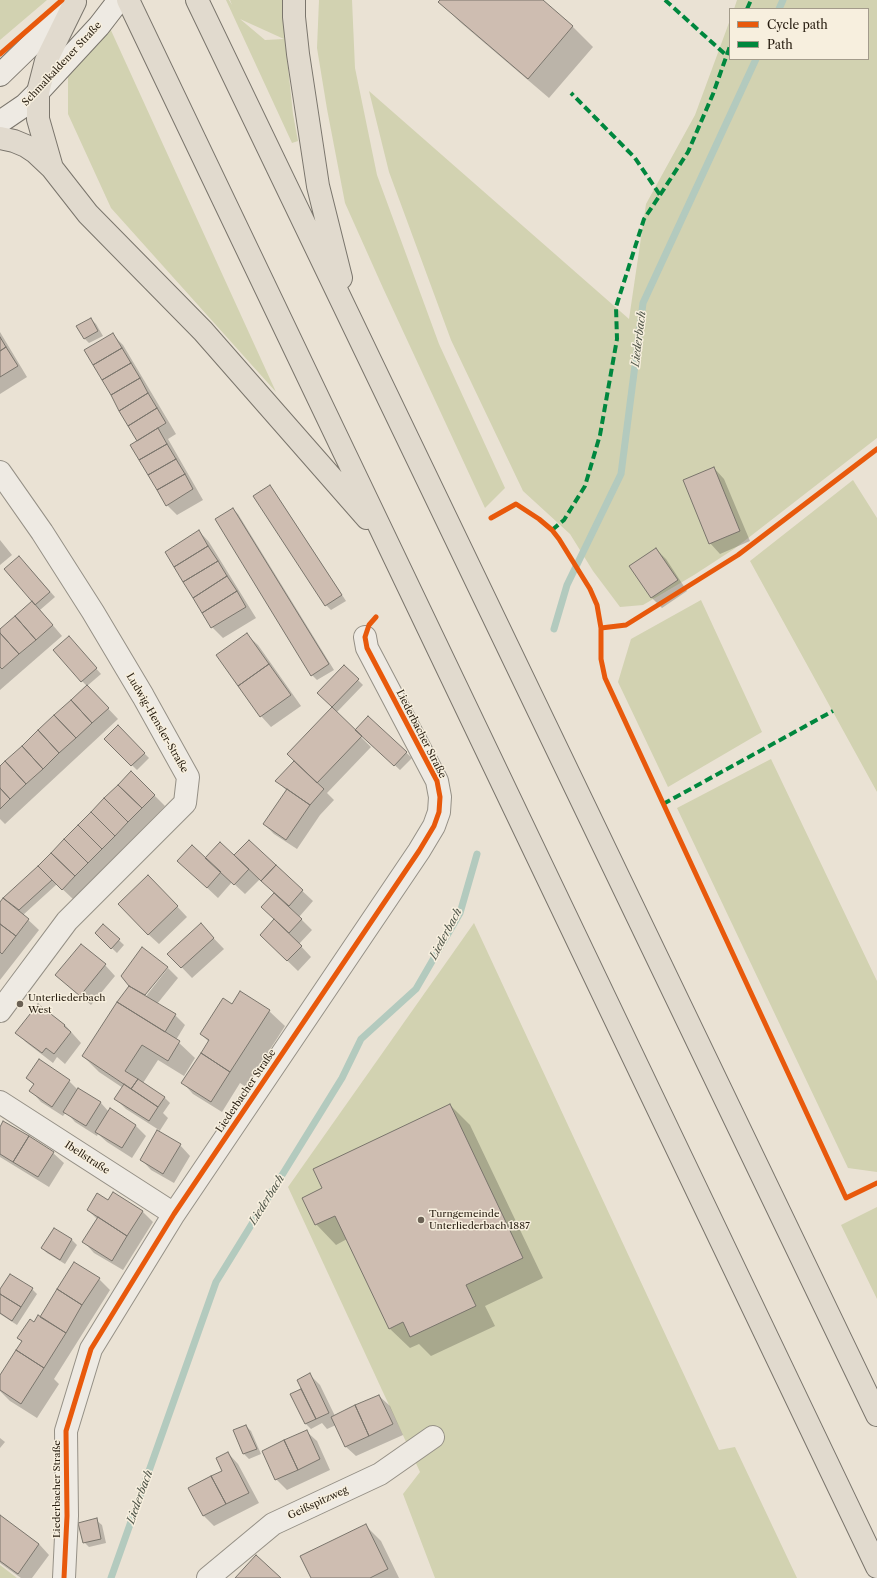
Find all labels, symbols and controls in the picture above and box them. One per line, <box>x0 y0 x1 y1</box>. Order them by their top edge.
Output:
legend <box>729 8 869 60</box>
text: Cycle path <box>767 17 828 32</box>
street label: Schmalkaldener Straße <box>20 19 104 109</box>
text: Path <box>767 37 793 52</box>
water label: Liederbach <box>629 310 649 368</box>
street label: Ludwig-Hensler-Straße <box>124 671 190 775</box>
street label: Liederbacher Straße <box>393 688 449 780</box>
water label: Liederbach <box>427 906 465 962</box>
place label: Unterliederbach West <box>28 992 105 1016</box>
marker: Unterliederbach West <box>15 999 25 1009</box>
street label: Liederbacher Straße <box>214 1047 278 1135</box>
street label: Ibellstraße <box>62 1139 112 1177</box>
water label: Liederbach <box>247 1173 287 1227</box>
place label: Turngemeinde Unterliederbach 1887 <box>429 1208 530 1232</box>
marker: Turngemeinde Unterliederbach 1887 <box>416 1215 426 1225</box>
street label: Liederbacher Straße <box>51 1440 63 1538</box>
water label: Liederbach <box>124 1468 156 1526</box>
street label: Geißspitzweg <box>286 1484 350 1522</box>

